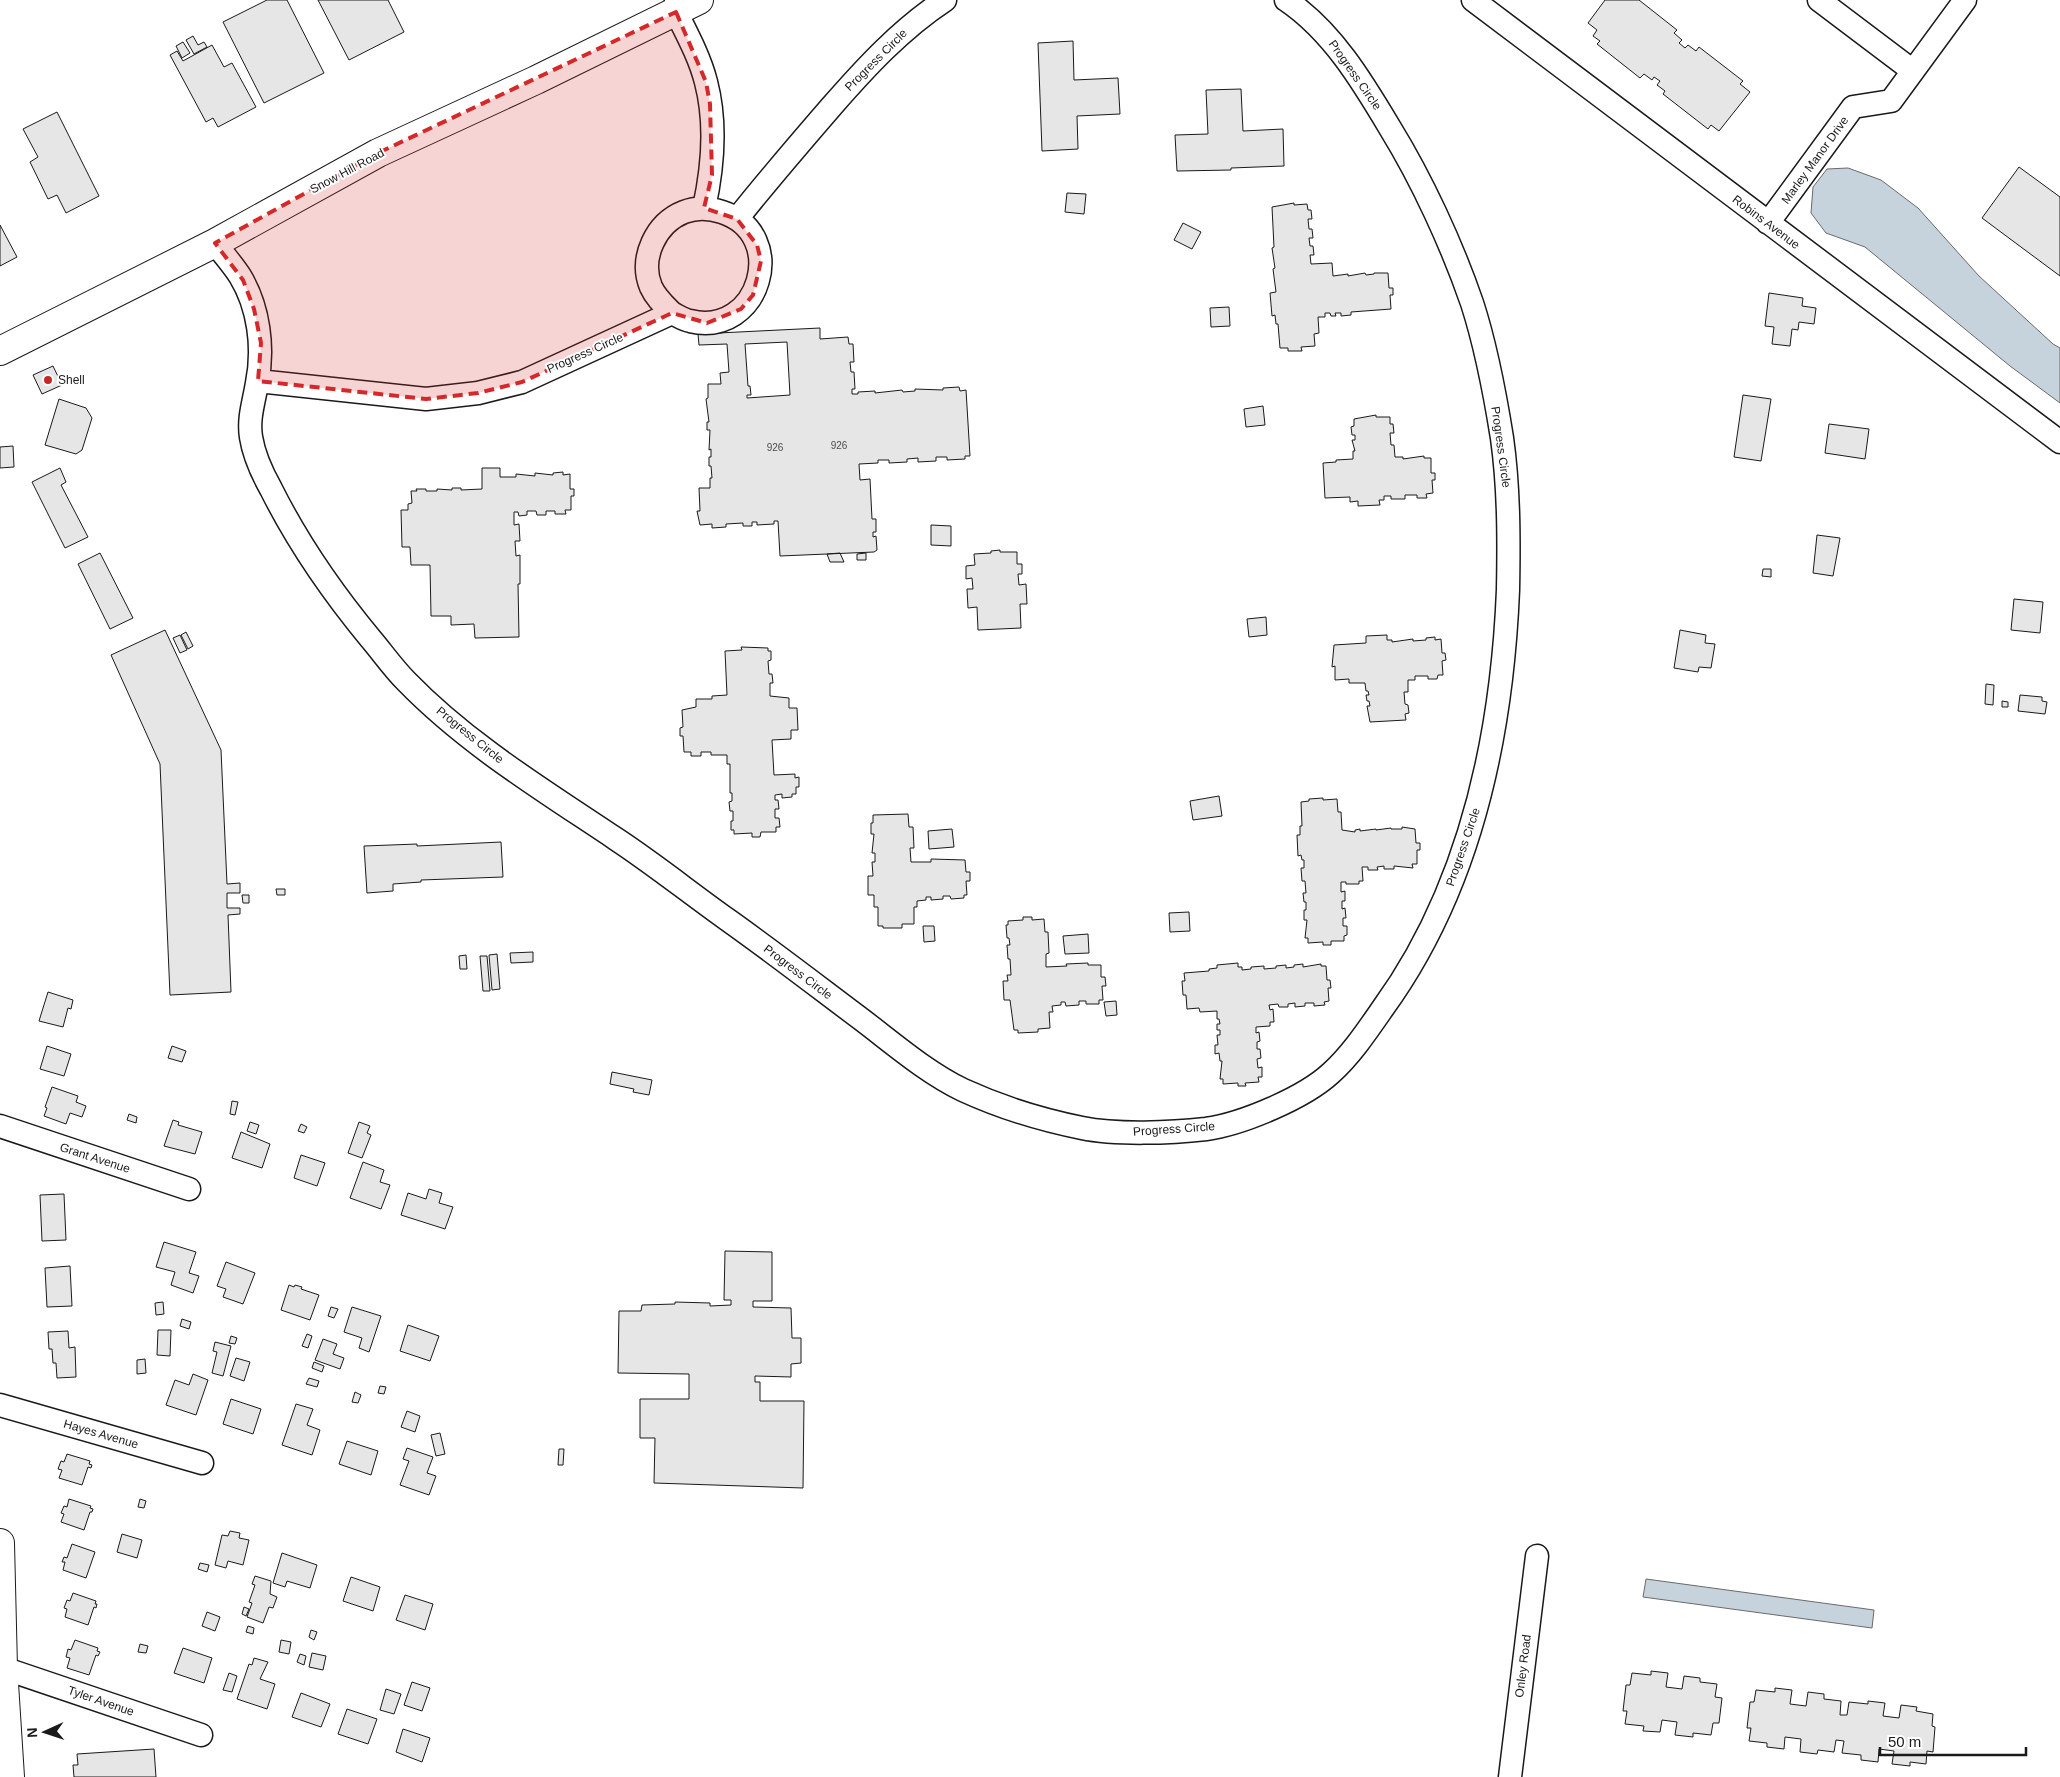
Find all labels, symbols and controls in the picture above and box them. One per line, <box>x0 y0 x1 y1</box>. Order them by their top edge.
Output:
street label: Progress Circle <box>842 26 910 94</box>
street label: Progress Circle <box>1326 37 1384 113</box>
street label: Marley Manor Drive <box>1779 113 1852 206</box>
street label: Snow Hill Road <box>307 146 387 196</box>
street label: Robins Avenue <box>1730 192 1803 252</box>
street label: Progress Circle <box>545 330 626 376</box>
place label: Shell <box>58 373 85 387</box>
marker: Shell <box>42 374 54 386</box>
street label: Progress Circle <box>1488 405 1514 489</box>
house number: 926 <box>831 440 848 451</box>
house number: 926 <box>767 442 784 453</box>
street label: Progress Circle <box>434 704 507 766</box>
street label: Progress Circle <box>1443 806 1483 888</box>
street label: Progress Circle <box>761 942 835 1002</box>
street label: Progress Circle <box>1133 1119 1216 1139</box>
street label: Grant Avenue <box>58 1140 132 1176</box>
street label: Hayes Avenue <box>62 1417 140 1451</box>
street label: Onley Road <box>1512 1634 1534 1698</box>
street label: Tyler Avenue <box>66 1683 136 1719</box>
north arrow <box>20 1707 70 1757</box>
scale bar <box>1880 1724 2026 1756</box>
text: N <box>24 1727 40 1738</box>
text: 50 m <box>1888 1733 1921 1750</box>

